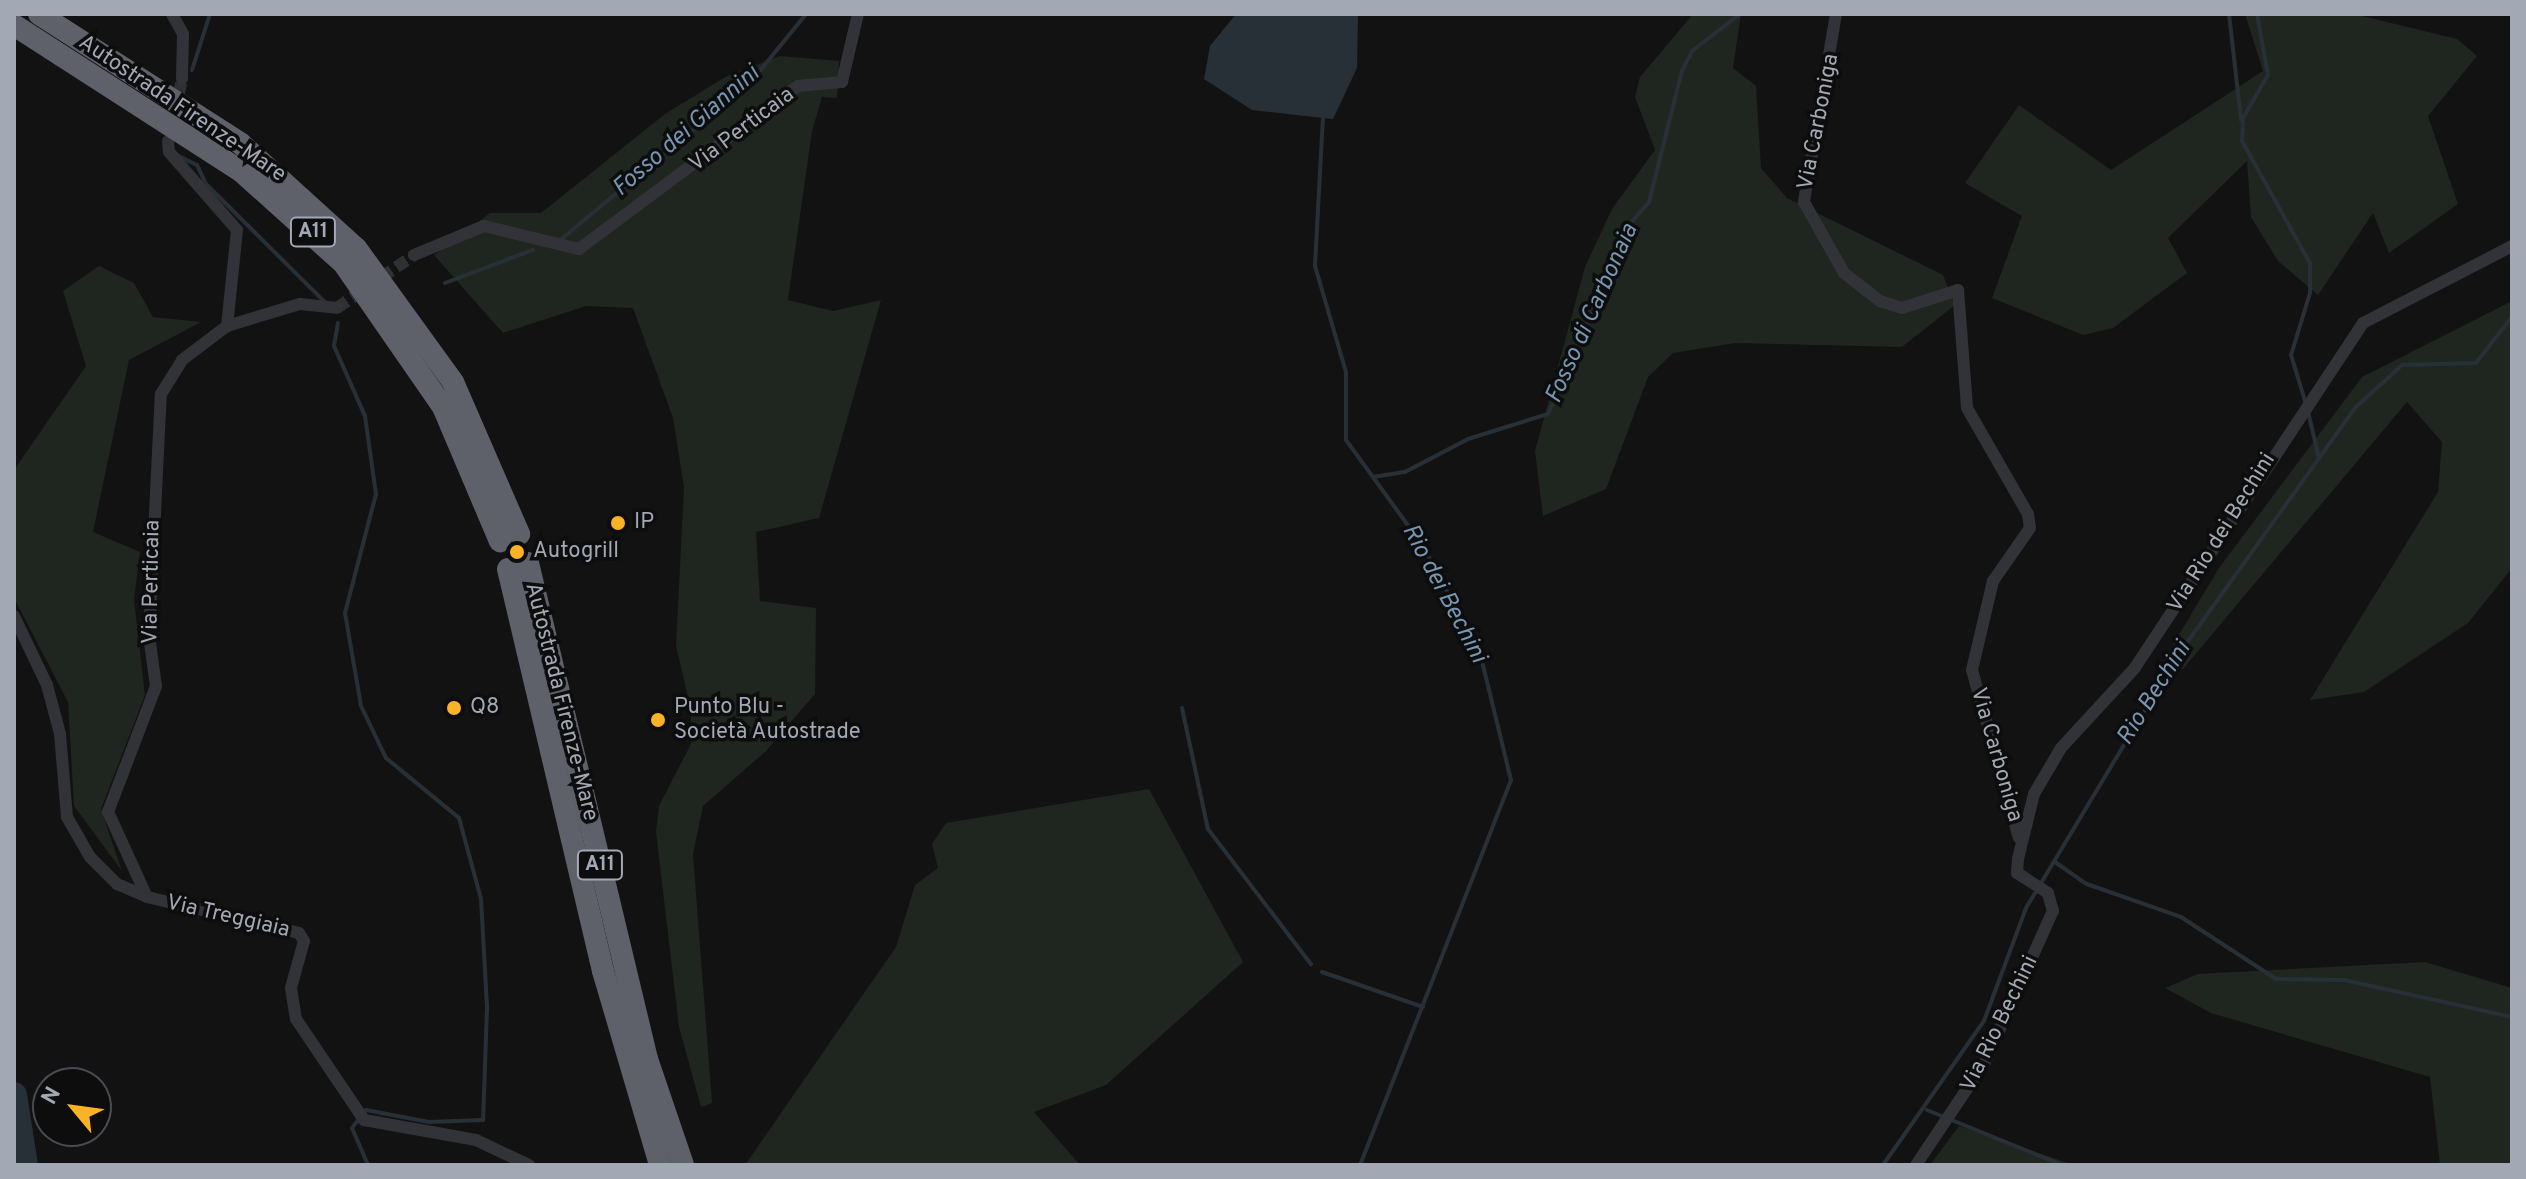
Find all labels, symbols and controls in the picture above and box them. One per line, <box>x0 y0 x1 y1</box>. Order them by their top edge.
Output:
street label: Autostrada Firenze-Mare <box>73 30 291 188</box>
street label: Via Carboniga <box>1793 52 1845 192</box>
water label: Fosso dei Giannini <box>608 60 766 204</box>
street label: Via Perticaia <box>684 82 800 178</box>
road number: A11 <box>289 216 337 248</box>
water label: Fosso di Carbonaia <box>1541 220 1645 408</box>
street label: Via Rio dei Bechini <box>2162 448 2282 618</box>
place label: IP <box>634 510 654 536</box>
marker: IP <box>609 514 627 532</box>
street label: Via Perticaia <box>138 520 166 644</box>
water label: Rio dei Bechini <box>1394 520 1492 668</box>
place label: Autogrill <box>533 539 619 565</box>
marker: Autogrill <box>508 543 526 561</box>
street label: Autostrada Firenze-Mare <box>519 580 603 824</box>
water label: Rio Bechini <box>2112 637 2198 751</box>
street label: Via Carboniga <box>1964 685 2028 825</box>
place label: Punto Blu - Società Autostrade <box>674 694 862 746</box>
place label: Q8 <box>470 695 500 721</box>
marker: Q8 <box>445 699 463 717</box>
marker: Punto Blu - Società Autostrade <box>649 711 667 729</box>
road number: A11 <box>576 849 624 881</box>
street label: Via Treggiaia <box>163 890 293 944</box>
street label: Via Rio Bechini <box>1956 952 2044 1096</box>
north arrow <box>32 1067 112 1147</box>
text: N <box>37 1083 68 1110</box>

